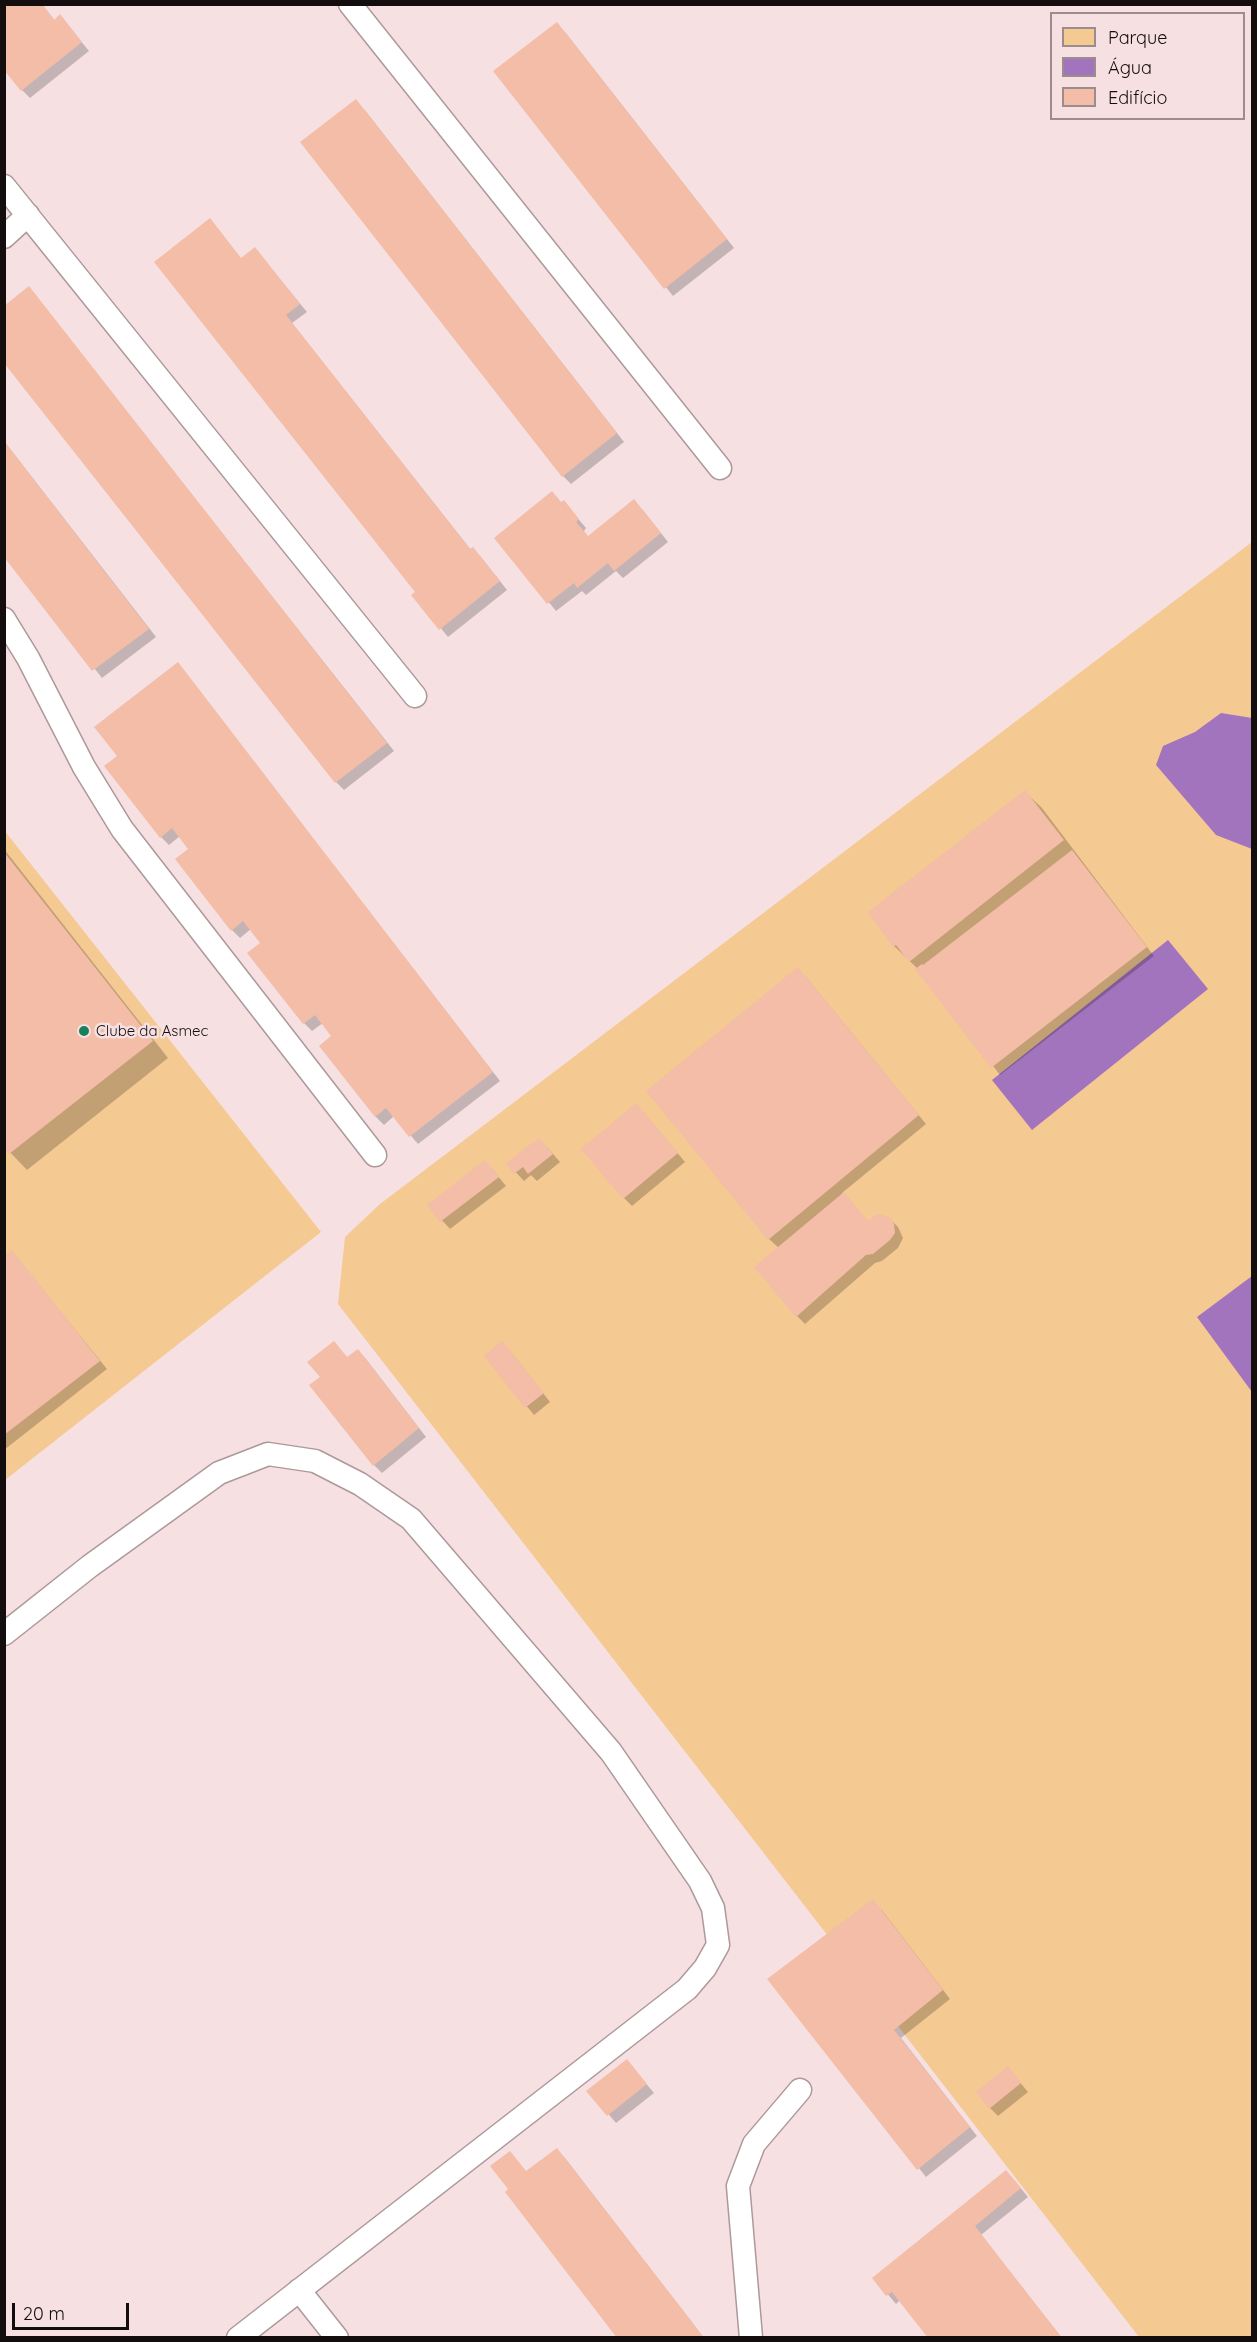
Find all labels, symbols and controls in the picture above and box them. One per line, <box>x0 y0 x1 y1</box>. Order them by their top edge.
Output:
legend <box>1050 12 1245 120</box>
text: Parque <box>1108 26 1167 49</box>
text: Água <box>1108 56 1152 79</box>
text: Edifício <box>1108 86 1167 109</box>
place label: Clube da Asmec <box>96 1022 208 1040</box>
marker: Clube da Asmec <box>77 1024 91 1038</box>
scale bar <box>15 2291 132 2329</box>
text: 20 m <box>23 2302 65 2325</box>

